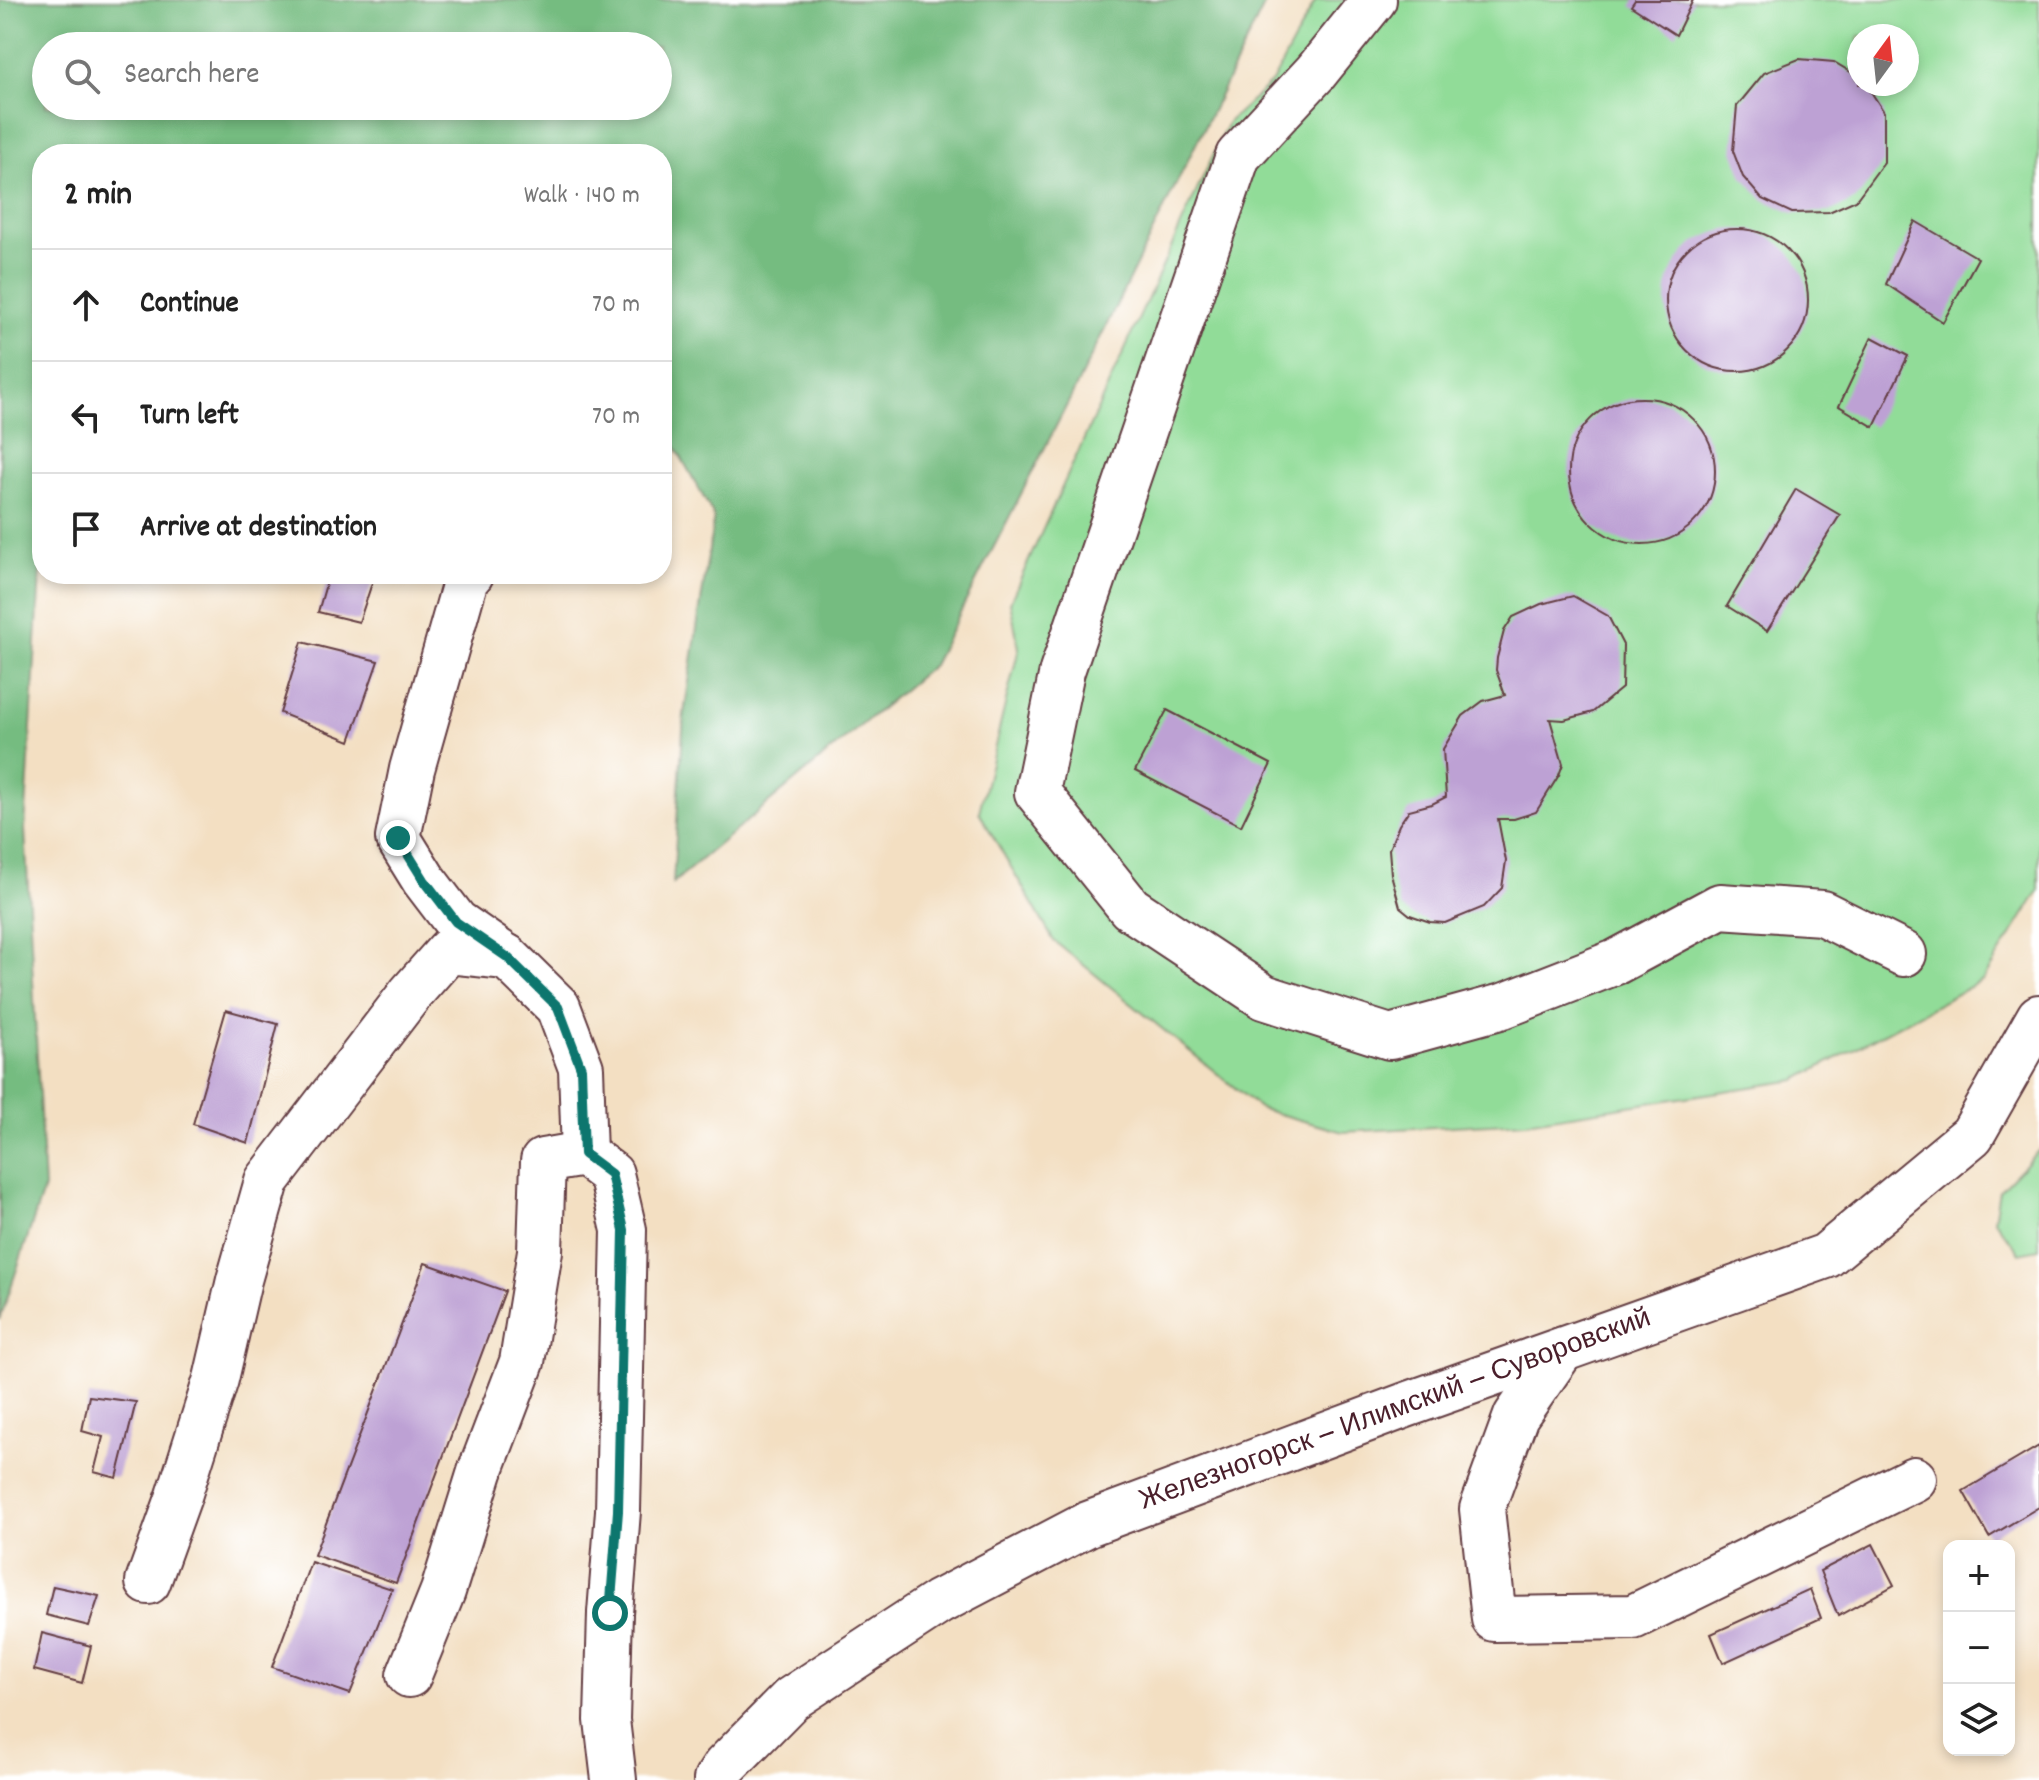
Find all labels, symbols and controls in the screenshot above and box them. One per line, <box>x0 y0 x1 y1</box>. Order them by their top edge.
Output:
north arrow <box>1847 24 1919 96</box>
search box <box>32 32 672 120</box>
icon: search <box>60 54 104 98</box>
text: Search here <box>124 55 260 98</box>
text: 2 min <box>64 172 132 221</box>
text: Walk · 140 m <box>524 178 640 215</box>
icon: ahead <box>64 283 108 327</box>
text: Continue <box>140 284 239 327</box>
text: 70 m <box>592 287 640 324</box>
icon: left <box>64 395 108 439</box>
text: Turn left <box>140 396 239 439</box>
text: 70 m <box>592 399 640 436</box>
icon: arrive <box>64 507 108 551</box>
text: Arrive at destination <box>140 508 377 551</box>
route end <box>380 820 416 856</box>
street label: Железногорск — Илимский — Суворовский <box>1135 1301 1657 1523</box>
map controls <box>1943 1540 2015 1756</box>
button: + <box>1943 1540 2015 1612</box>
route start <box>592 1595 628 1631</box>
button: − <box>1943 1612 2015 1684</box>
button: layers <box>1943 1684 2015 1756</box>

